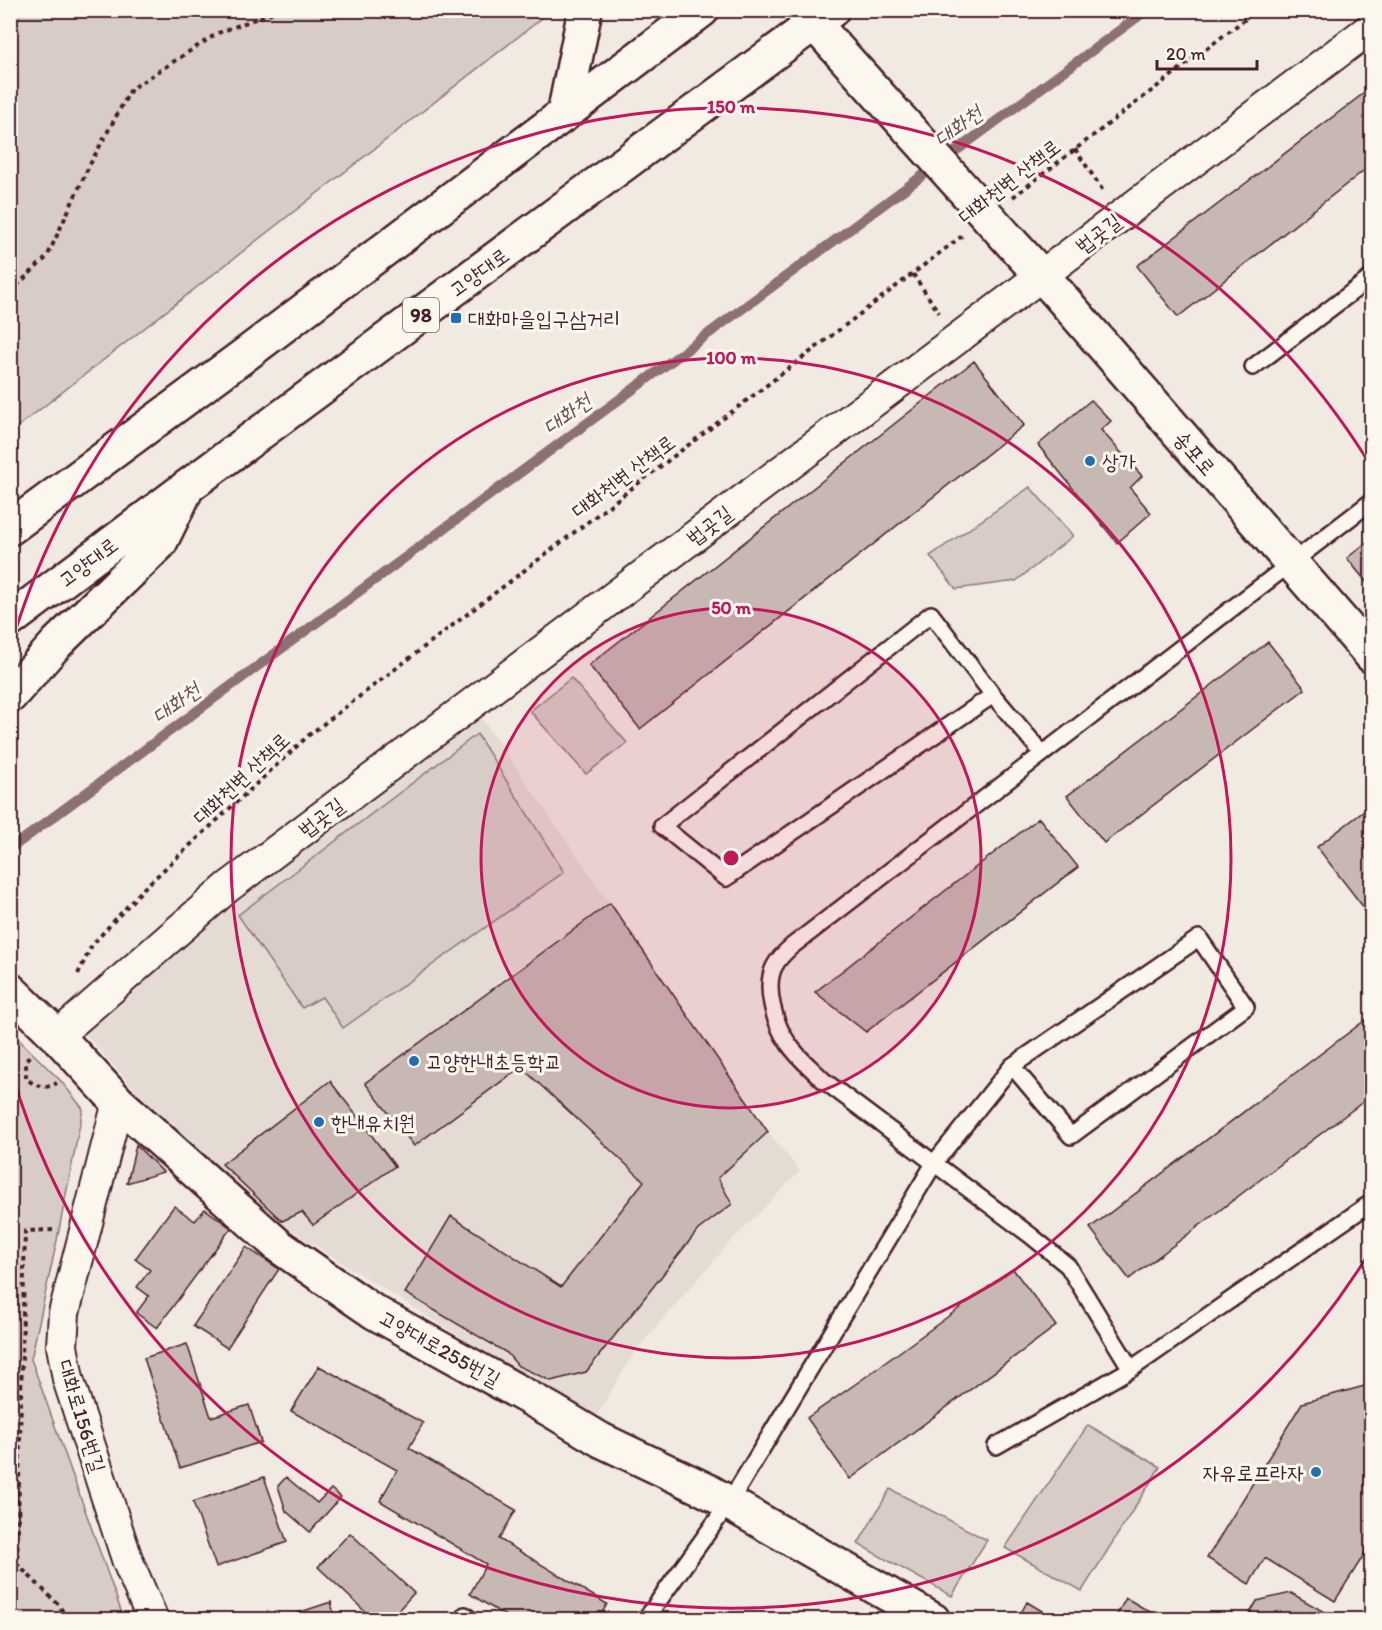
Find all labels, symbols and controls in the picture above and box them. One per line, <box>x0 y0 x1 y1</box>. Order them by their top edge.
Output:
scale bar <box>1157 33 1258 71</box>
text: 20 m <box>1166 43 1206 65</box>
text: 150 m <box>707 96 756 118</box>
water label: 대화천 <box>929 98 989 153</box>
street label: 대화천변 산책로 <box>953 133 1065 229</box>
street label: 법곳길 <box>1070 208 1126 258</box>
street label: 고양대로 <box>444 242 514 302</box>
road number: 98 <box>403 298 439 332</box>
place label: 대화마을입구삼거리 <box>468 306 620 331</box>
marker: 대화마을입구삼거리 <box>449 311 463 325</box>
text: 100 m <box>706 347 757 369</box>
water label: 대화천 <box>538 386 598 441</box>
street label: 송포로 <box>1169 426 1221 480</box>
street label: 대화천변 산책로 <box>566 429 680 523</box>
place label: 상가 <box>1102 449 1136 474</box>
marker: 상가 <box>1083 454 1097 468</box>
street label: 법곳길 <box>681 500 737 550</box>
street label: 고양대로 <box>53 532 123 592</box>
text: 50 m <box>711 597 752 619</box>
water label: 대화천 <box>147 675 207 730</box>
street label: 대화천변 산책로 <box>187 727 295 829</box>
street label: 법곳길 <box>293 792 349 842</box>
centre of rings <box>721 848 741 868</box>
place label: 고양한내초등학교 <box>426 1049 561 1074</box>
marker: 고양한내초등학교 <box>407 1054 421 1068</box>
place label: 한내유치원 <box>331 1110 416 1135</box>
marker: 한내유치원 <box>312 1115 326 1129</box>
street label: 고양대로255번길 <box>375 1304 505 1392</box>
street label: 대화로156번길 <box>53 1357 111 1475</box>
place label: 자유로프라자 <box>1203 1460 1304 1485</box>
marker: 자유로프라자 <box>1309 1465 1323 1479</box>

